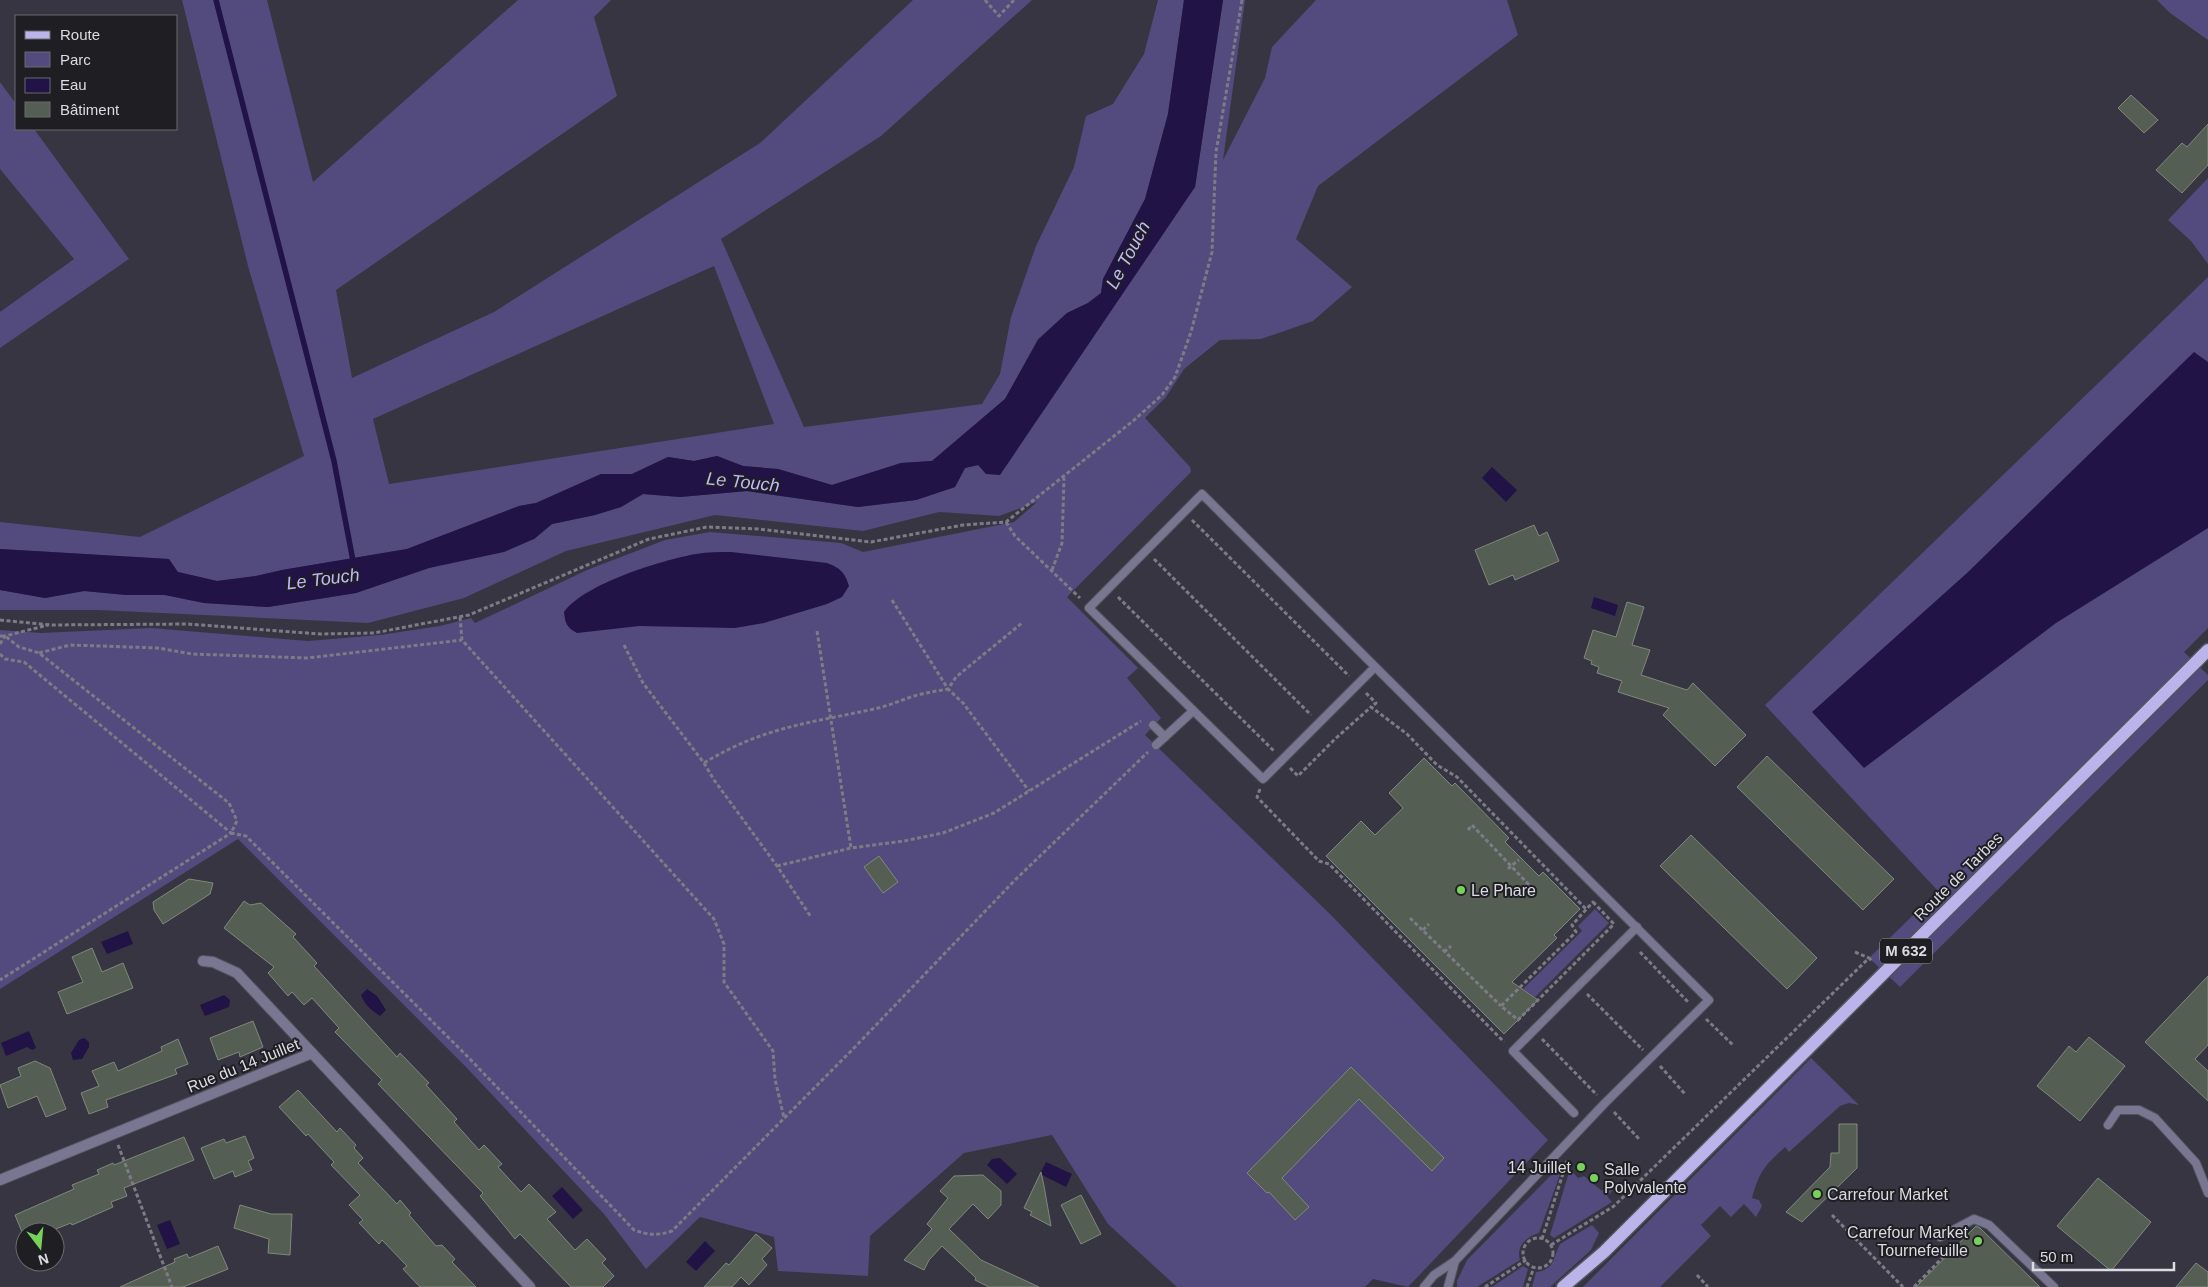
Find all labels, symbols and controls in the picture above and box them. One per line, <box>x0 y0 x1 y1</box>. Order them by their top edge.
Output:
legend <box>15 15 178 130</box>
text: Route <box>60 26 100 43</box>
text: Parc <box>60 51 91 68</box>
text: Eau <box>60 76 87 93</box>
text: Bâtiment <box>60 101 120 118</box>
water label: Le Touch <box>1102 218 1154 292</box>
water label: Le Touch <box>705 468 781 496</box>
water label: Le Touch <box>285 565 361 593</box>
street label: Route de Tarbes <box>1911 829 2006 924</box>
place label: Le Phare <box>1471 882 1536 899</box>
marker: Le Phare <box>1455 884 1467 896</box>
road number: M 632 <box>1880 938 1932 964</box>
street label: Rue du 14 Juillet <box>185 1035 302 1096</box>
place label: 14 Juillet <box>1508 1159 1572 1176</box>
marker: 14 Juillet <box>1575 1161 1587 1173</box>
place label: Salle Polyvalente <box>1604 1161 1687 1196</box>
marker: Salle Polyvalente <box>1588 1172 1600 1184</box>
place label: Carrefour Market <box>1827 1186 1948 1203</box>
marker: Carrefour Market <box>1811 1188 1823 1200</box>
north arrow <box>15 1222 65 1272</box>
place label: Carrefour Market Tournefeuille <box>1847 1224 1969 1259</box>
marker: Carrefour Market Tournefeuille <box>1972 1235 1984 1247</box>
scale bar <box>2033 1240 2174 1272</box>
text: 50 m <box>2040 1248 2073 1265</box>
text: N <box>37 1250 51 1269</box>

